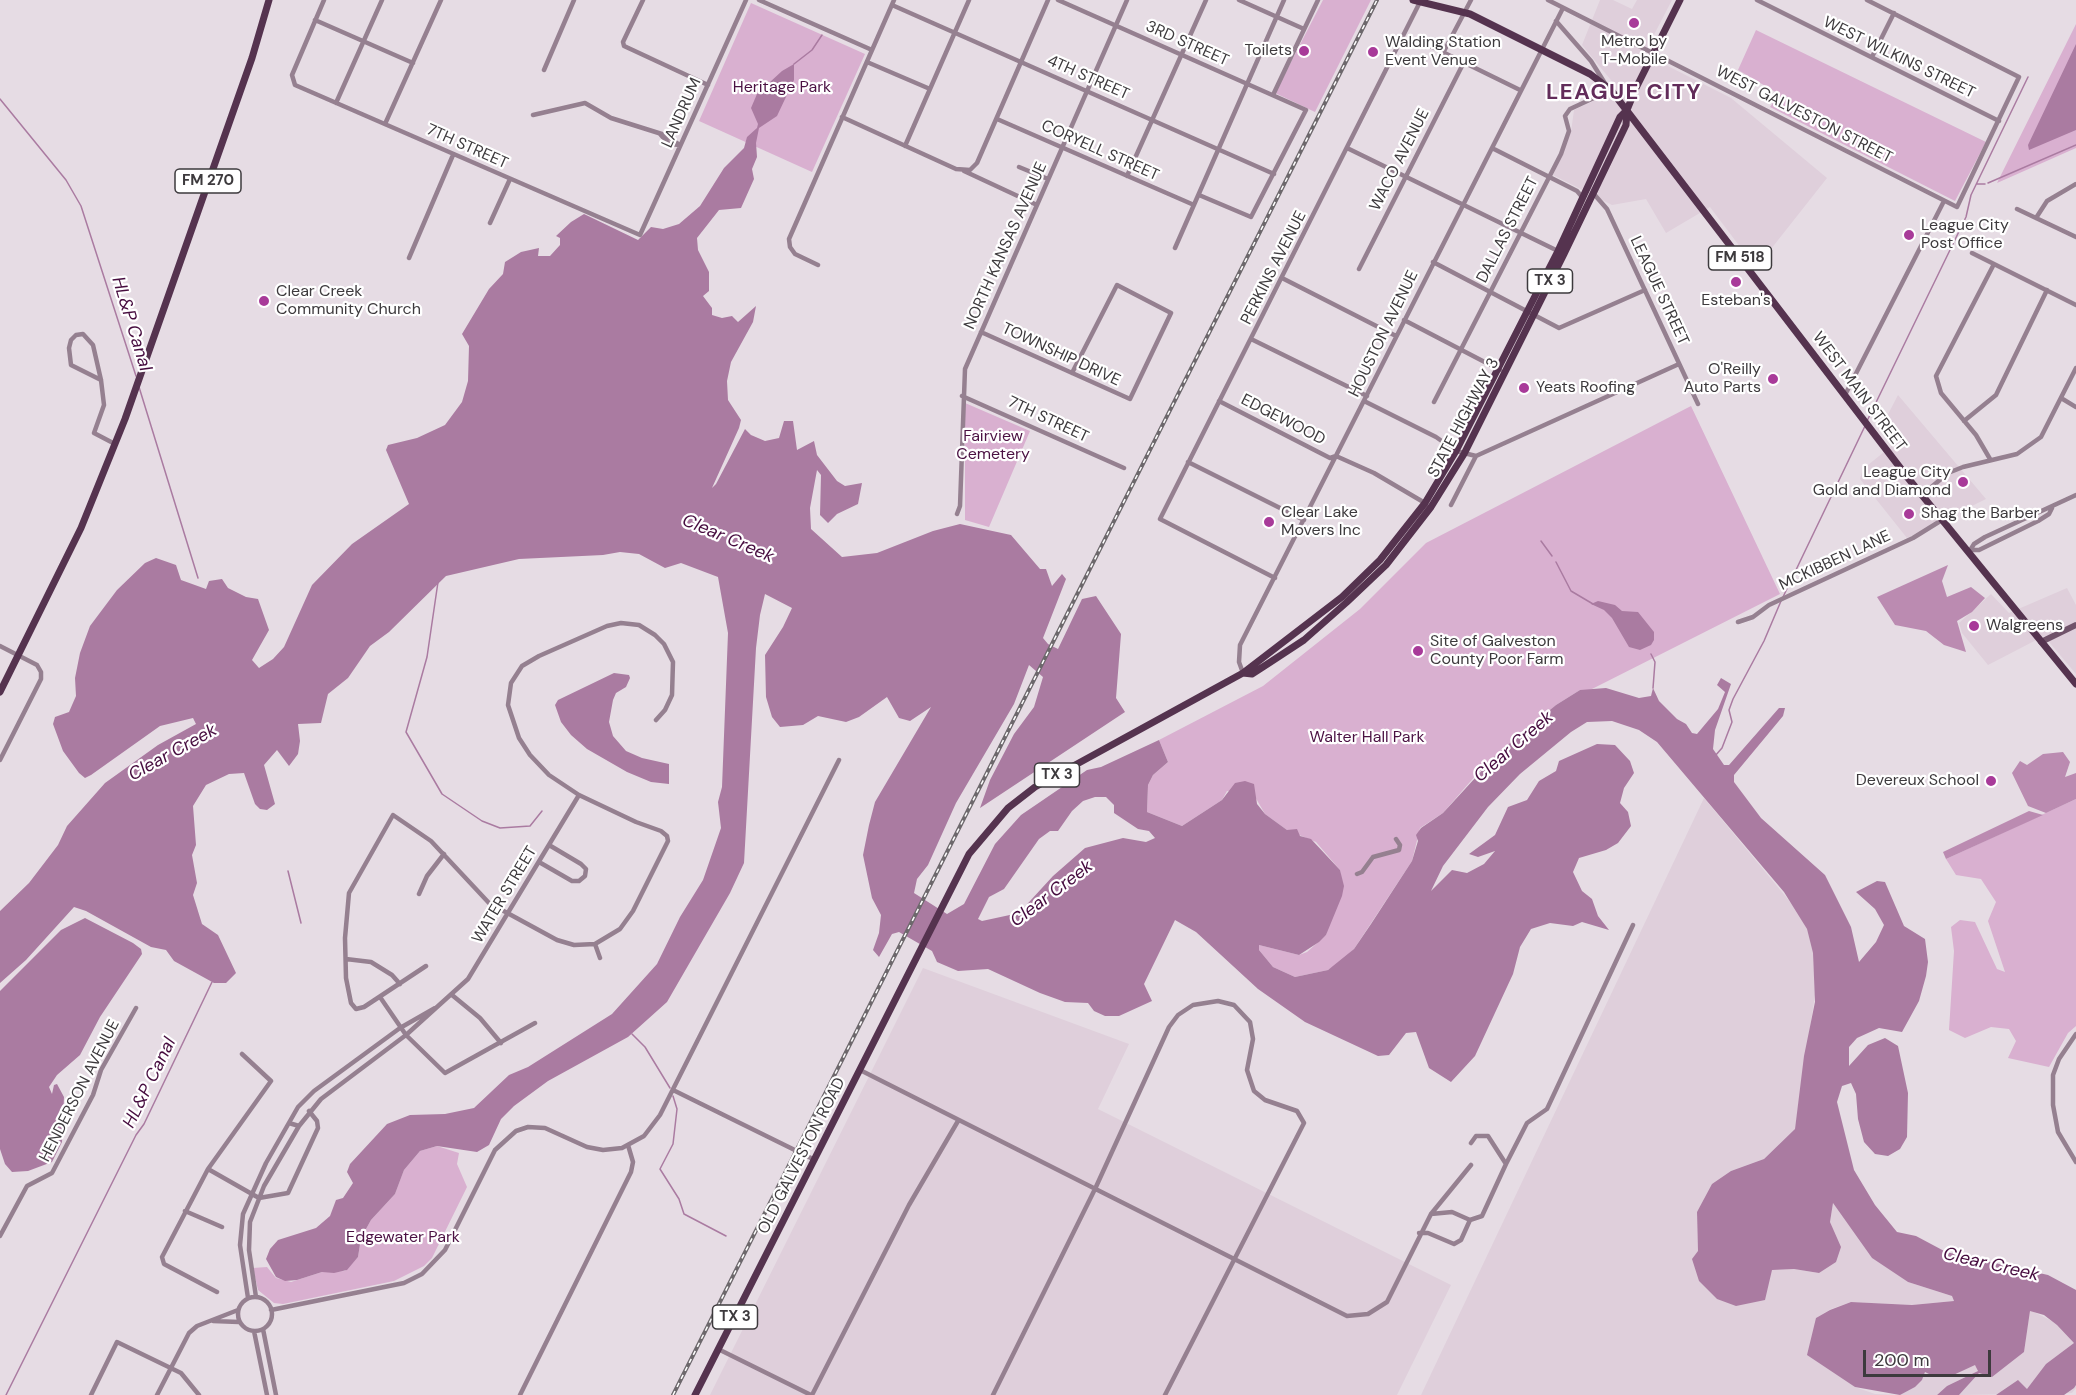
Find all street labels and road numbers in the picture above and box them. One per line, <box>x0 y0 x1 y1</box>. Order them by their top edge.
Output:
street label: WEST WILKINS STREET <box>1820 13 1978 103</box>
street label: 3RD STREET <box>1143 17 1231 71</box>
street label: 4TH STREET <box>1044 51 1132 105</box>
street label: WEST GALVESTON STREET <box>1713 62 1895 168</box>
street label: LANDRUM <box>658 75 706 151</box>
street label: WACO AVENUE <box>1366 106 1434 214</box>
street label: CORYELL STREET <box>1038 116 1162 186</box>
street label: 7TH STREET <box>423 120 511 174</box>
street label: NORTH KANSAS AVENUE <box>960 159 1052 333</box>
road number: FM 270 <box>175 169 241 193</box>
street label: DALLAS STREET <box>1473 174 1543 286</box>
street label: PERKINS AVENUE <box>1237 208 1311 328</box>
street label: LEAGUE STREET <box>1625 234 1693 348</box>
road number: FM 518 <box>1708 246 1772 270</box>
street label: HOUSTON AVENUE <box>1345 268 1423 400</box>
road number: TX 3 <box>1528 269 1572 293</box>
street label: TOWNSHIP DRIVE <box>999 319 1123 391</box>
street label: WEST MAIN STREET <box>1808 329 1910 455</box>
street label: STATE HIGHWAY 3 <box>1424 355 1504 481</box>
street label: EDGEWOOD <box>1238 391 1328 449</box>
street label: 7TH STREET <box>1004 393 1092 447</box>
street label: MCKIBBEN LANE <box>1776 527 1894 595</box>
road number: TX 3 <box>1034 763 1080 787</box>
street label: WATER STREET <box>468 843 542 947</box>
street label: HENDERSON AVENUE <box>36 1017 124 1165</box>
street label: OLD GALVESTON ROAD <box>754 1075 850 1237</box>
road number: TX 3 <box>712 1305 758 1329</box>

